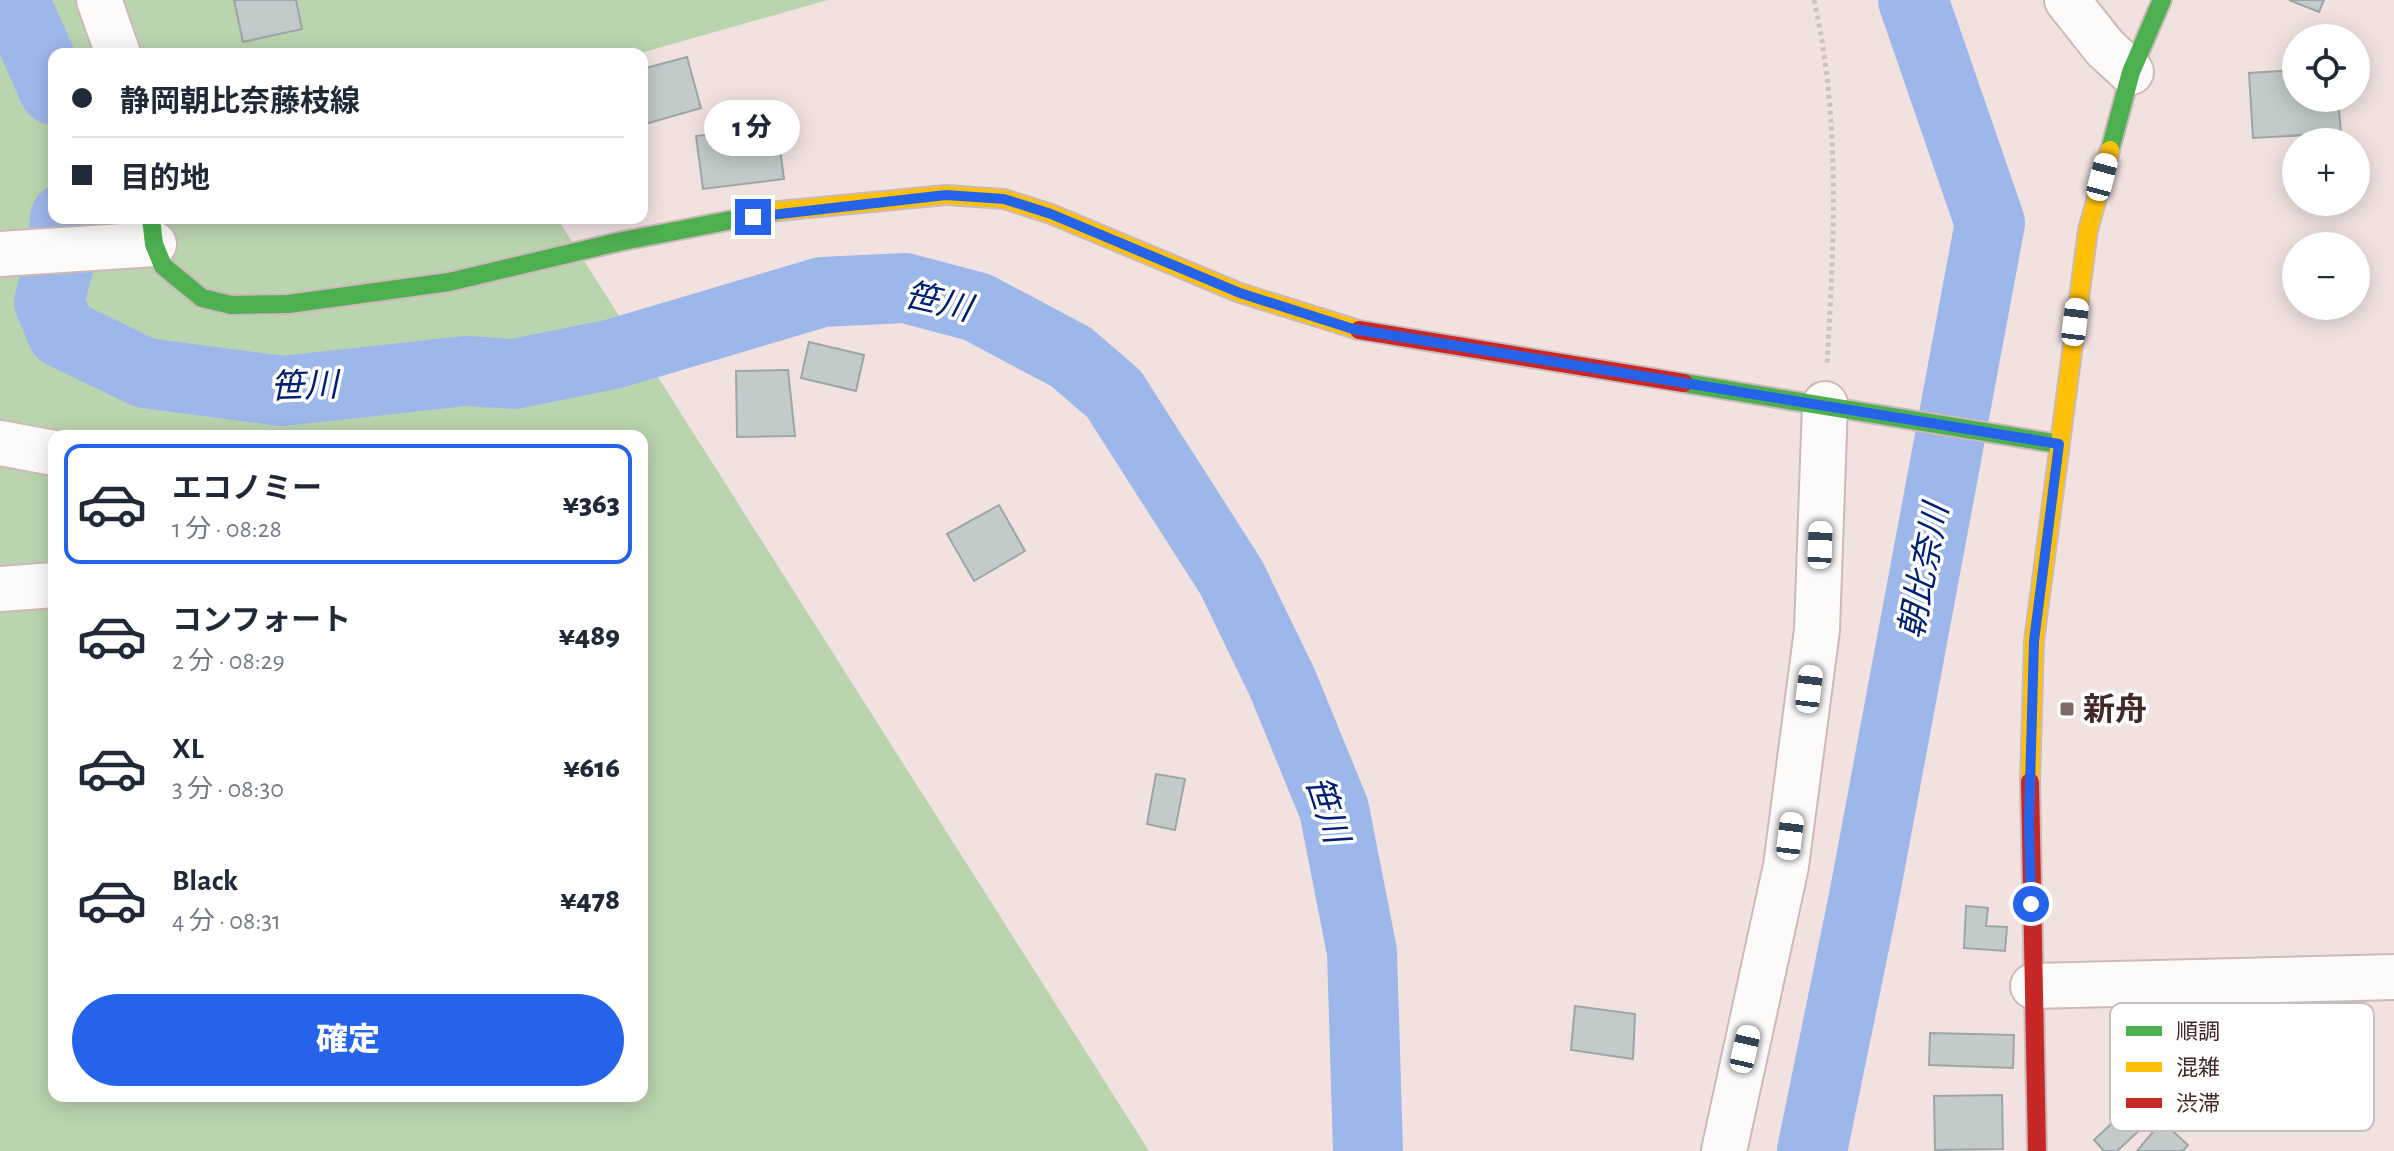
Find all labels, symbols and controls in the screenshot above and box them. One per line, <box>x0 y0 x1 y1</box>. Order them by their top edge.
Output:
map controls <box>2282 24 2370 320</box>
button: locate <box>2282 24 2370 112</box>
text: 静岡朝比奈藤枝線 <box>120 87 360 117</box>
callout: 1 分 <box>705 101 801 157</box>
text: 1 分 <box>732 115 772 141</box>
button: + <box>2282 128 2370 216</box>
car <box>2084 151 2120 203</box>
text: 目的地 <box>120 164 210 194</box>
route end <box>735 199 771 235</box>
button: − <box>2282 232 2370 320</box>
water label: 笹川 <box>901 277 978 328</box>
car <box>2060 297 2090 347</box>
water label: 笹川 <box>269 367 342 405</box>
icon: car <box>76 468 148 540</box>
text: エコノミー <box>172 474 322 504</box>
text: ¥363 <box>562 489 620 519</box>
water label: 朝比奈川 <box>1893 498 1955 641</box>
text: 1 分 · 08:28 <box>172 516 282 542</box>
car <box>1807 521 1833 569</box>
icon: car <box>76 600 148 672</box>
text: コンフォート <box>172 606 351 636</box>
text: ¥489 <box>558 621 620 651</box>
text: 2 分 · 08:29 <box>172 648 285 674</box>
car <box>1794 664 1824 714</box>
place label: 新舟 <box>2083 692 2147 726</box>
marker: 新舟 <box>2058 700 2076 718</box>
icon: car <box>76 732 148 804</box>
text: XL <box>172 734 204 764</box>
text: ¥616 <box>563 753 620 783</box>
water label: 笹川 <box>1299 771 1356 850</box>
text: 3 分 · 08:30 <box>172 776 284 802</box>
car <box>1775 811 1805 861</box>
icon: car <box>76 864 148 936</box>
text: Black <box>172 866 238 896</box>
text: ¥478 <box>560 885 620 915</box>
route start <box>2013 886 2049 922</box>
text: 4 分 · 08:31 <box>172 908 281 934</box>
button: 確定 <box>72 994 624 1086</box>
legend <box>2110 1003 2374 1131</box>
text: 順調 <box>2176 1021 2220 1043</box>
car <box>1728 1023 1762 1075</box>
text: 混雑 <box>2176 1056 2220 1079</box>
text: 渋滞 <box>2176 1092 2220 1115</box>

